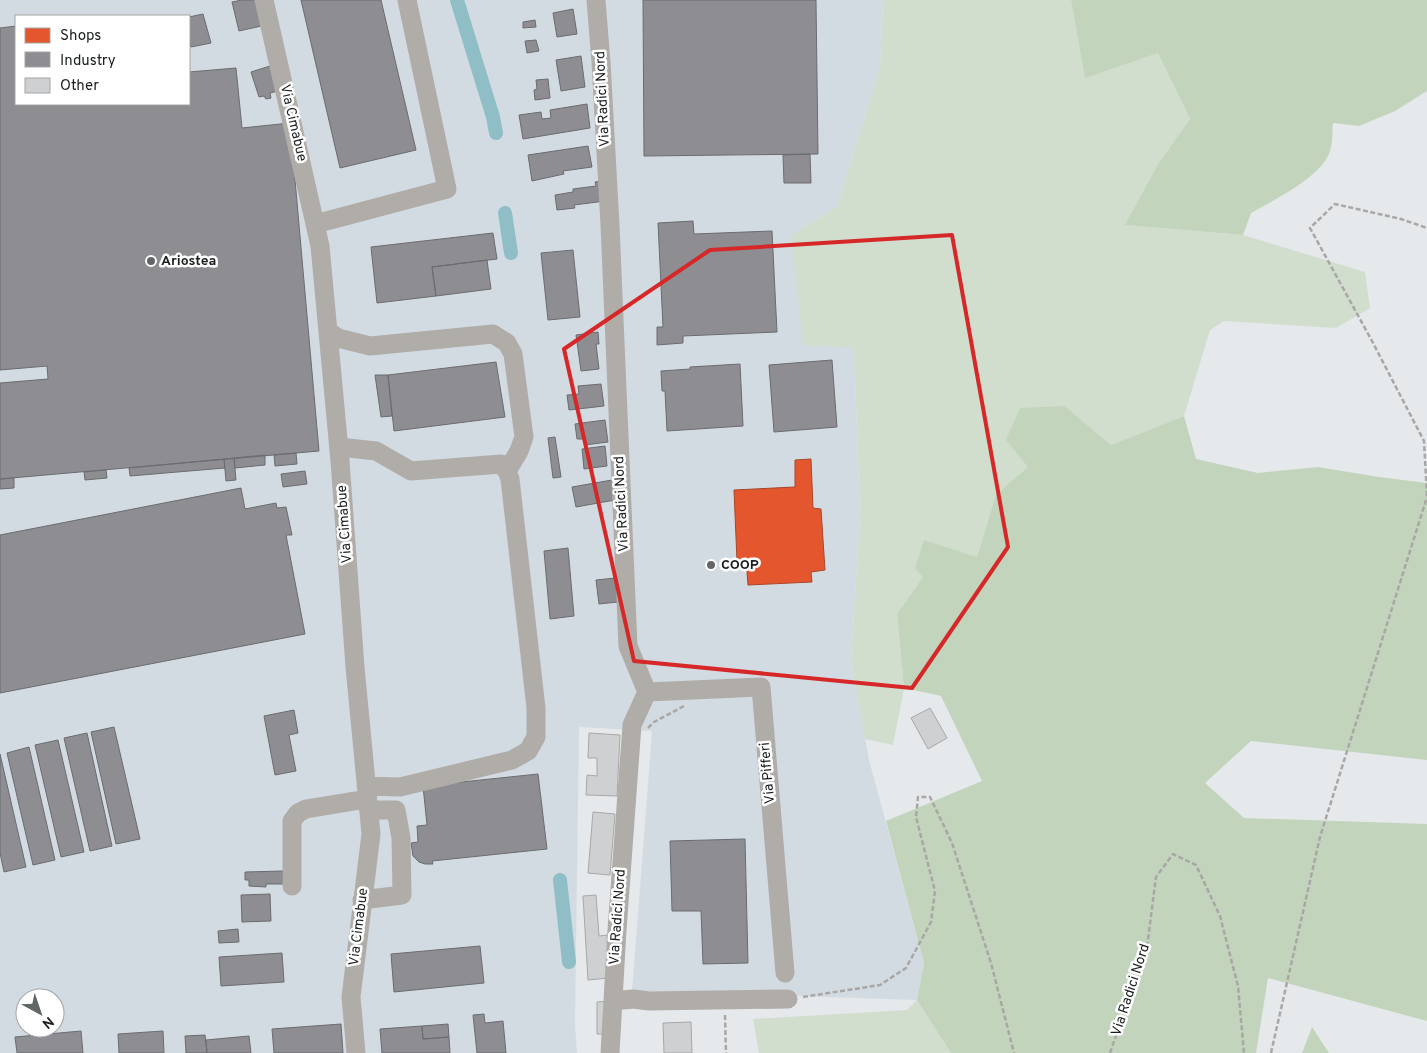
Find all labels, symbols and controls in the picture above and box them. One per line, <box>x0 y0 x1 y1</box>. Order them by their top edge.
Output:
legend <box>15 15 190 105</box>
text: Shops <box>60 27 101 46</box>
street label: Via Radici Nord <box>592 51 614 147</box>
text: Industry <box>60 52 116 71</box>
text: Other <box>60 77 99 96</box>
street label: Via Cimabue <box>276 83 310 163</box>
place label: Ariostea <box>161 253 216 270</box>
marker: Ariostea <box>145 255 157 267</box>
street label: Via Radici Nord <box>611 456 633 552</box>
street label: Via Cimabue <box>334 484 356 564</box>
place label: COOP <box>721 557 759 574</box>
marker: COOP <box>705 559 717 571</box>
street label: Via Pifferi <box>757 741 779 805</box>
street label: Via Radici Nord <box>606 869 630 965</box>
street label: Via Cimabue <box>346 887 372 967</box>
street label: Via Radici Nord <box>1108 942 1154 1038</box>
north arrow <box>15 988 65 1038</box>
text: N <box>38 1012 57 1032</box>

